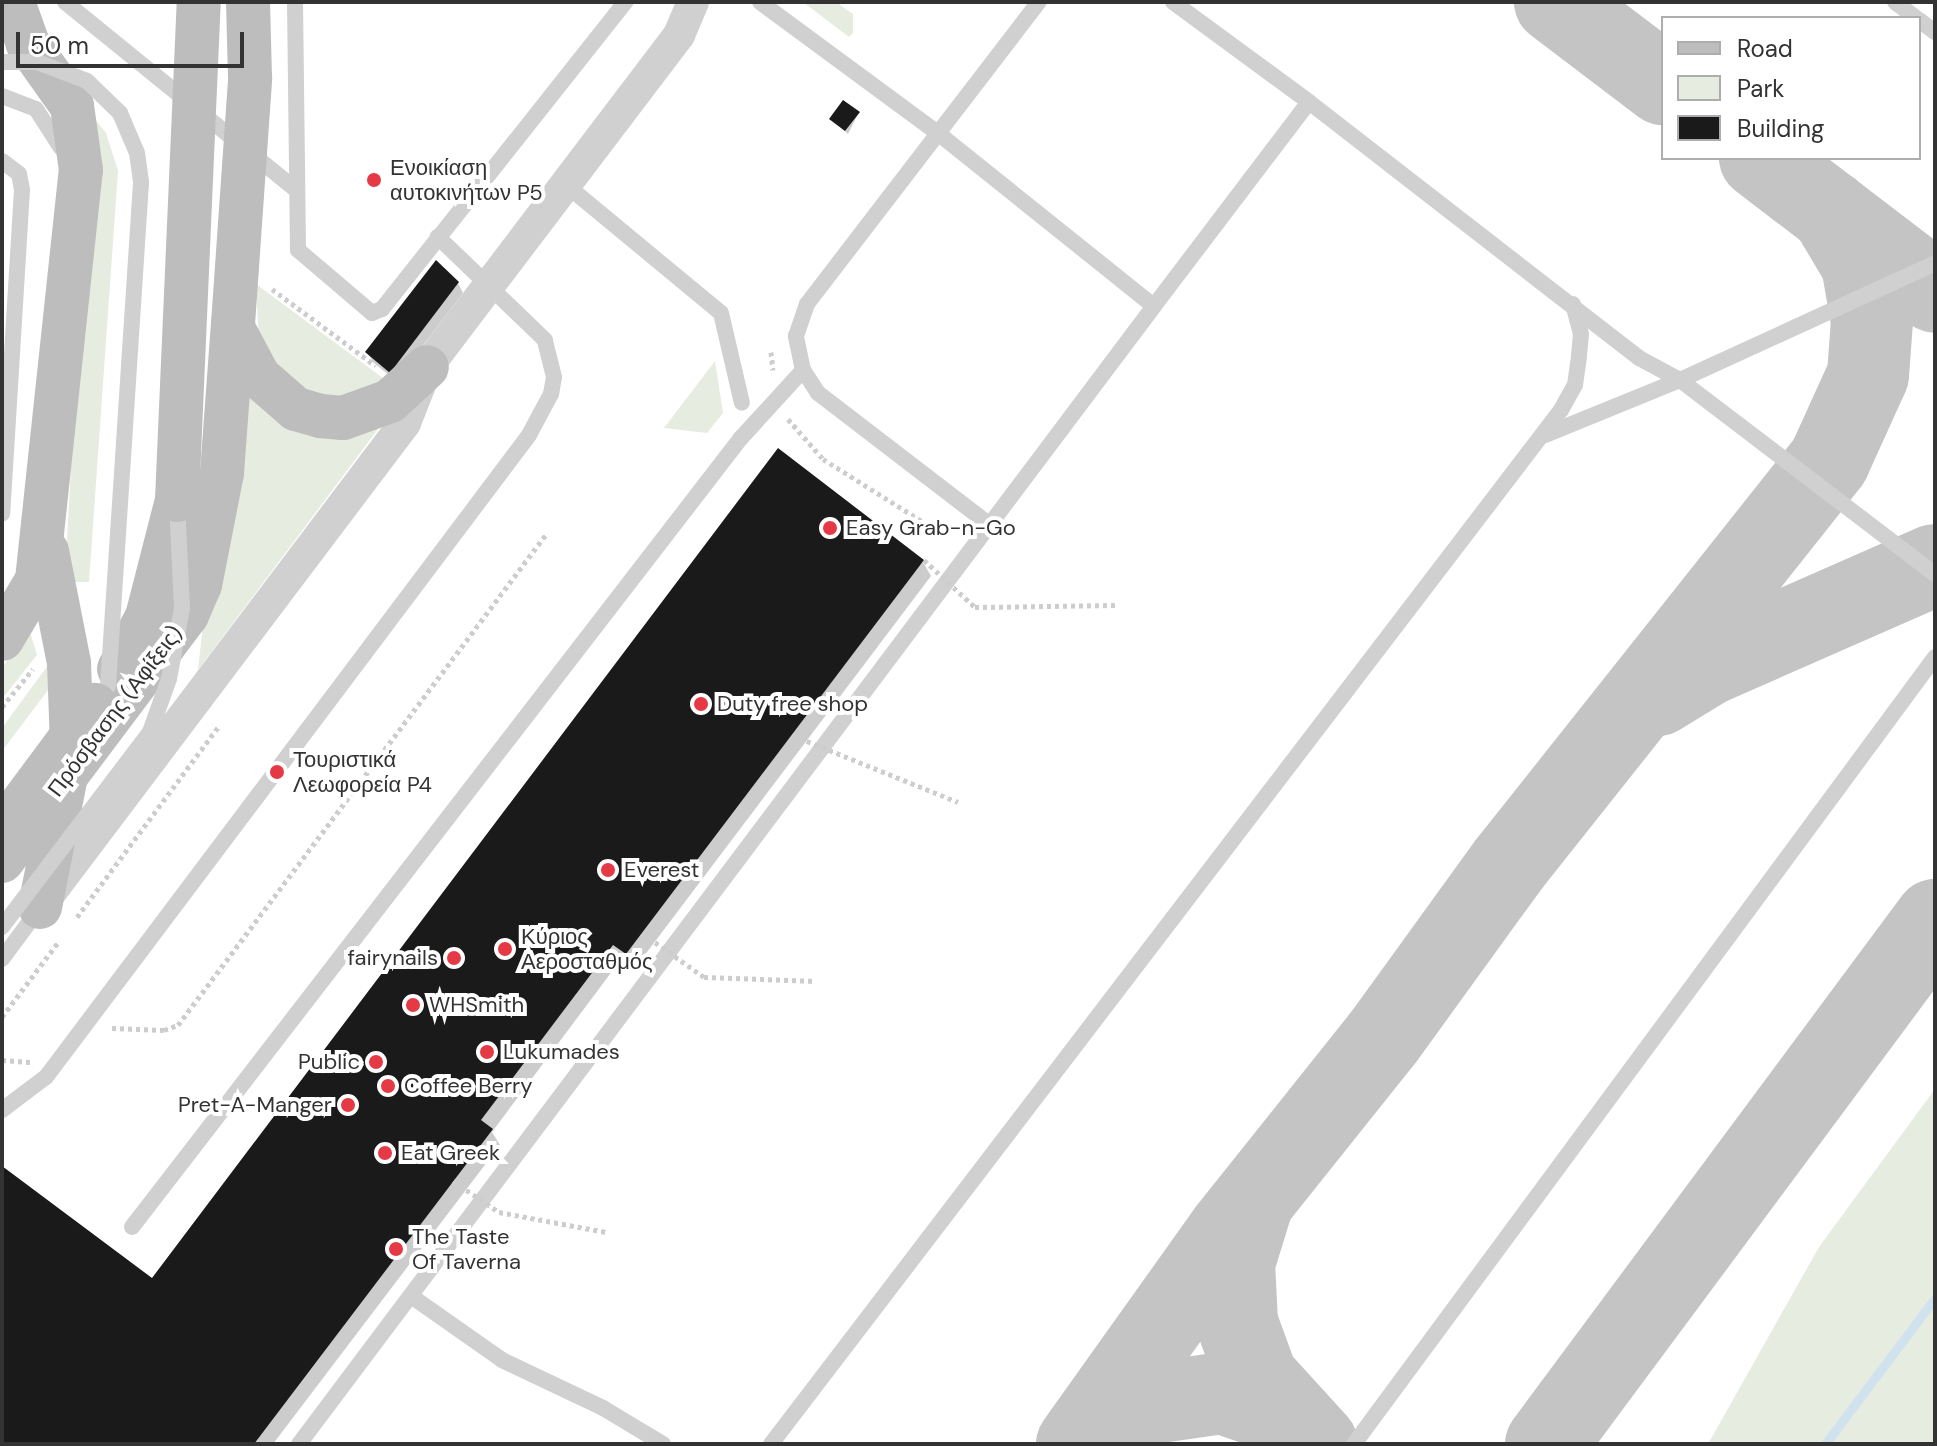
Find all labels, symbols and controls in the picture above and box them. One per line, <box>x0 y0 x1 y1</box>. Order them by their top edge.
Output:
scale bar <box>20 16 248 66</box>
legend <box>1661 16 1921 160</box>
text: 50 m <box>30 30 89 61</box>
text: Road <box>1737 33 1793 64</box>
text: Park <box>1737 73 1784 104</box>
text: Building <box>1737 113 1824 144</box>
place label: Ενοικίαση αυτοκινήτων P5 <box>390 154 543 206</box>
marker: Ενοικίαση αυτοκινήτων P5 <box>365 171 383 189</box>
place label: Easy Grab-n-Go <box>846 515 1016 541</box>
marker: Easy Grab-n-Go <box>821 519 839 537</box>
street label: Πρόσβασης (Αφίξεις) <box>42 620 188 802</box>
place label: Duty free shop <box>717 691 868 717</box>
marker: Duty free shop <box>692 695 710 713</box>
place label: Τουριστικά Λεωφορεία P4 <box>293 746 432 798</box>
marker: Τουριστικά Λεωφορεία P4 <box>268 763 286 781</box>
place label: Everest <box>624 857 699 883</box>
marker: Everest <box>599 861 617 879</box>
place label: Κύριος Αεροσταθμός <box>521 923 653 974</box>
marker: Κύριος Αεροσταθμός <box>496 940 514 958</box>
place label: fairynails <box>348 945 438 971</box>
marker: fairynails <box>445 949 463 967</box>
place label: WHSmith <box>429 992 524 1018</box>
marker: WHSmith <box>404 996 422 1014</box>
place label: Lukumades <box>503 1039 620 1065</box>
marker: Lukumades <box>478 1043 496 1061</box>
place label: Public <box>298 1049 360 1075</box>
marker: Public <box>367 1053 385 1071</box>
place label: Coffee Berry <box>404 1073 532 1099</box>
marker: Coffee Berry <box>379 1077 397 1095</box>
place label: Pret-A-Manger <box>178 1092 332 1118</box>
marker: Pret-A-Manger <box>339 1096 357 1114</box>
place label: Eat Greek <box>401 1140 500 1166</box>
marker: Eat Greek <box>376 1144 394 1162</box>
place label: The Taste Of Taverna <box>412 1223 521 1274</box>
marker: The Taste Of Taverna <box>387 1240 405 1258</box>

